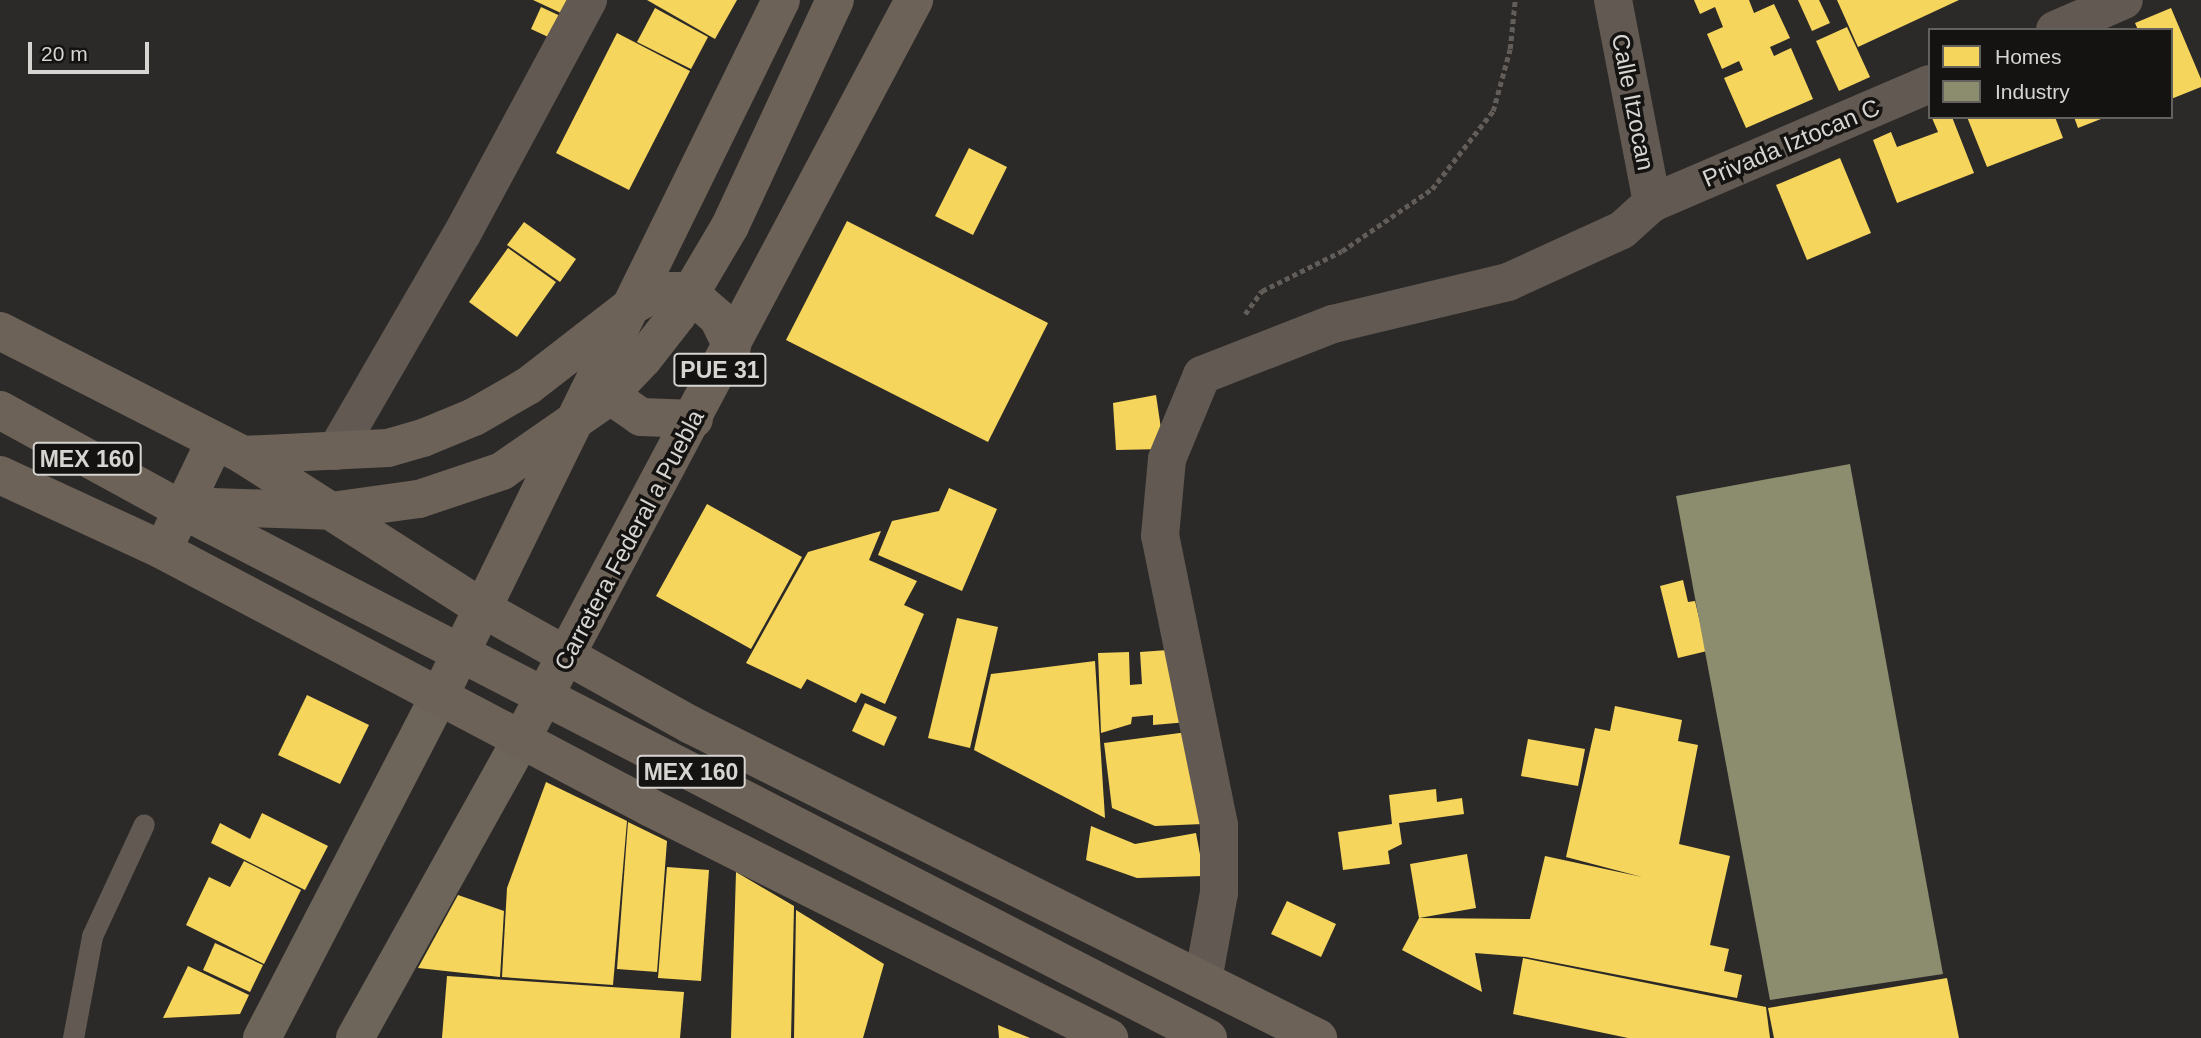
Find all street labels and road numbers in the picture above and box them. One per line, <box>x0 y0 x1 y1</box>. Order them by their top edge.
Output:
street label: Calle Itzocan <box>1606 31 1660 173</box>
street label: Privada Iztocan C <box>1698 93 1884 193</box>
road number: PUE 31 <box>673 350 767 390</box>
street label: Carretera Federal a Puebla <box>548 405 710 675</box>
road number: MEX 160 <box>31 440 143 478</box>
road number: MEX 160 <box>635 752 747 792</box>

